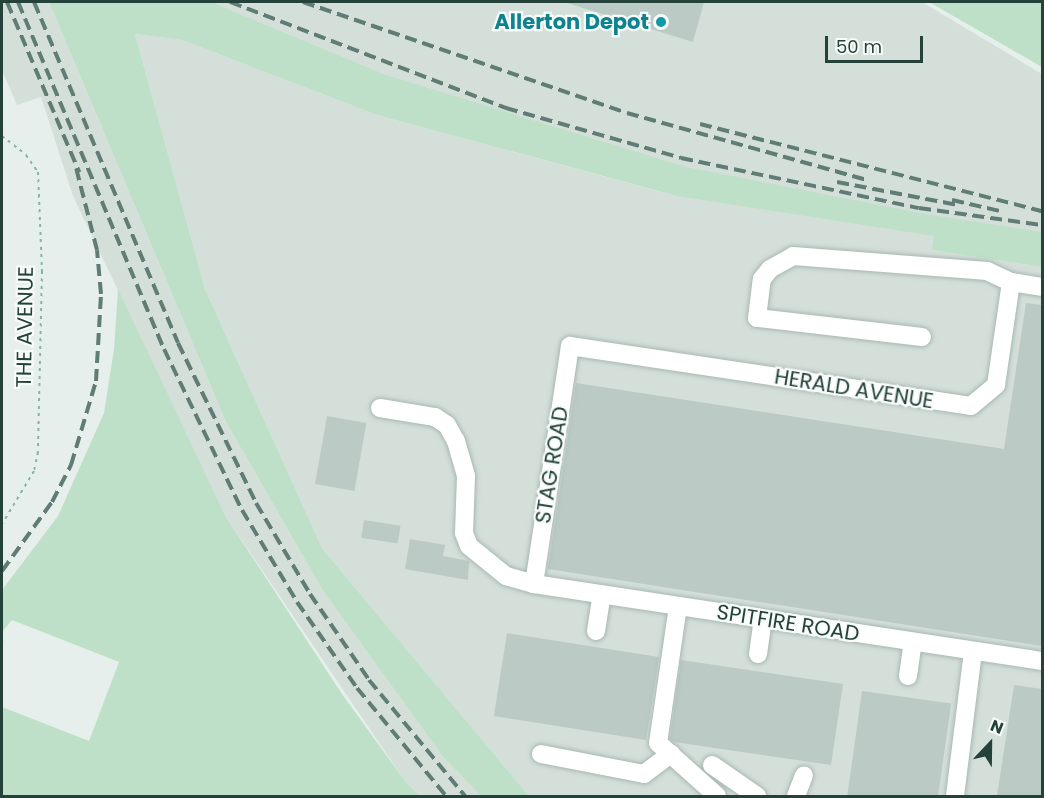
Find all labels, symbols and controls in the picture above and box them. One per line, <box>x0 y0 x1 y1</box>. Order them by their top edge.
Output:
place label: Allerton Depot <box>494 9 649 35</box>
marker: Allerton Depot <box>654 15 668 29</box>
scale bar <box>828 24 926 62</box>
text: 50 m <box>836 34 882 59</box>
street label: THE AVENUE <box>11 266 39 388</box>
street label: HERALD AVENUE <box>773 364 935 414</box>
street label: STAG ROAD <box>530 405 574 525</box>
street label: SPITFIRE ROAD <box>715 599 861 647</box>
north arrow <box>960 714 1020 774</box>
text: N <box>987 714 1007 740</box>

